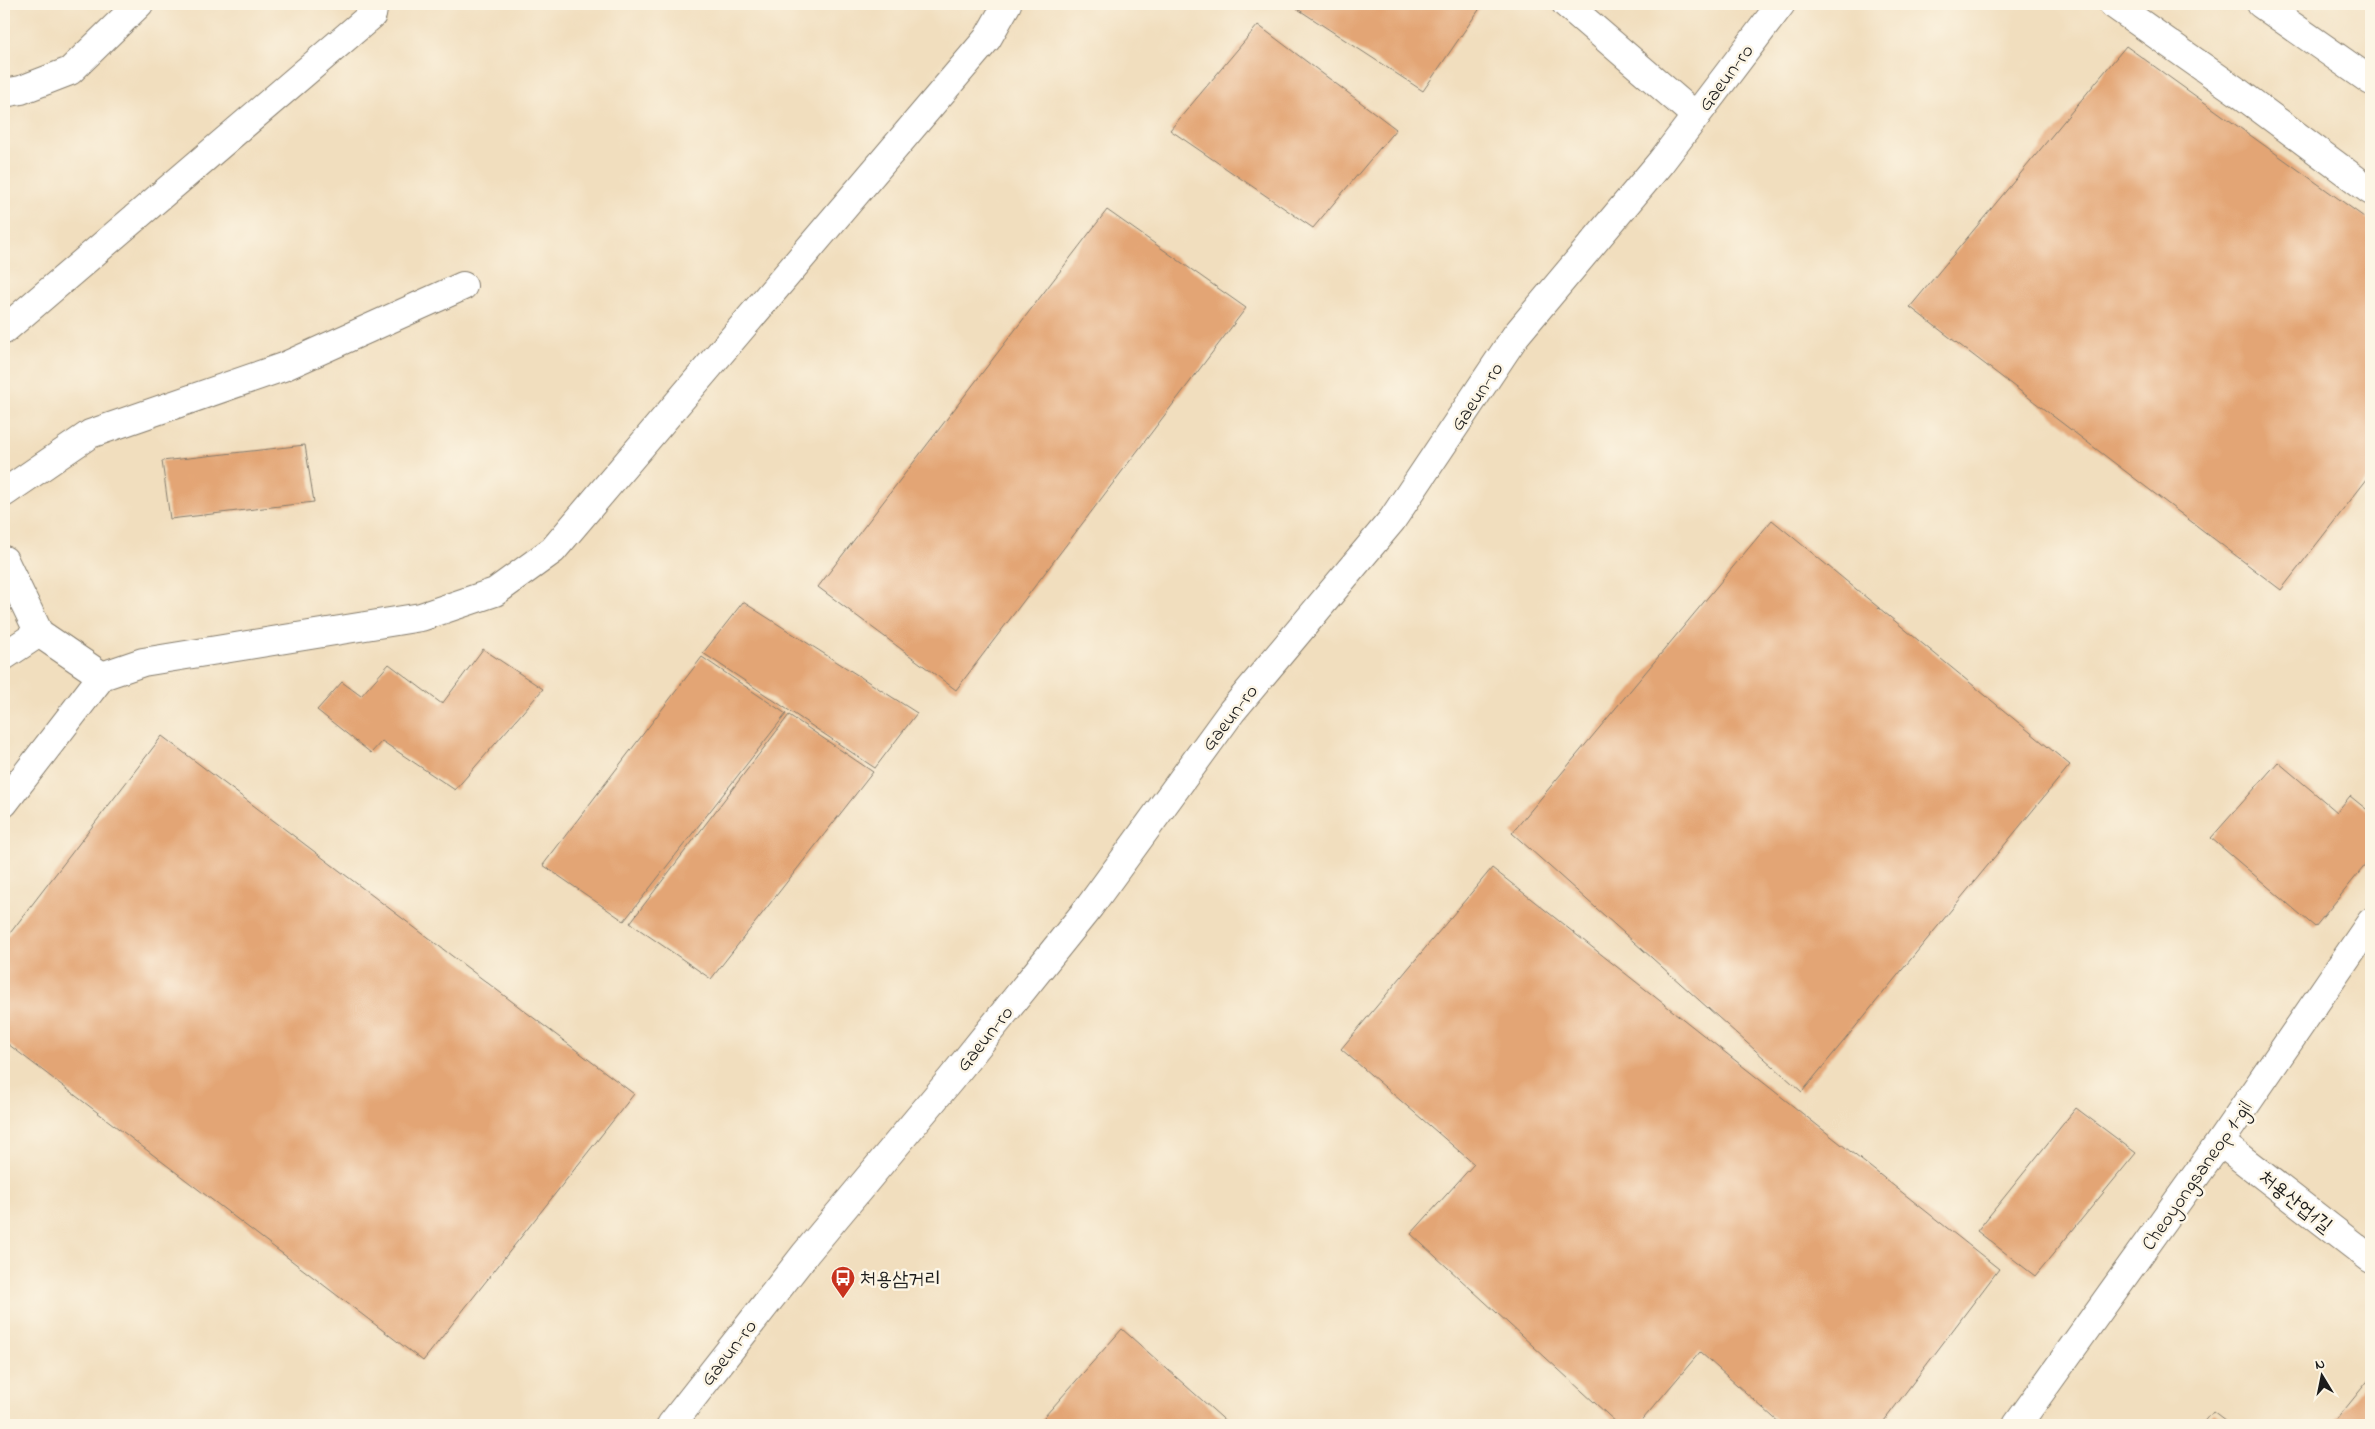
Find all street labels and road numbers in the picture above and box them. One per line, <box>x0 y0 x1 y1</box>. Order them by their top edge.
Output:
street label: Gaeun-ro <box>1692 39 1762 118</box>
street label: Gaeun-ro <box>1444 357 1512 438</box>
street label: Gaeun-ro <box>1196 679 1266 758</box>
street label: Gaeun-ro <box>950 1000 1022 1079</box>
street label: Cheoyongsaneop 1-gil <box>2135 1096 2261 1258</box>
street label: 처용산업1길 <box>2251 1165 2338 1241</box>
street label: Gaeun-ro <box>695 1314 765 1393</box>

